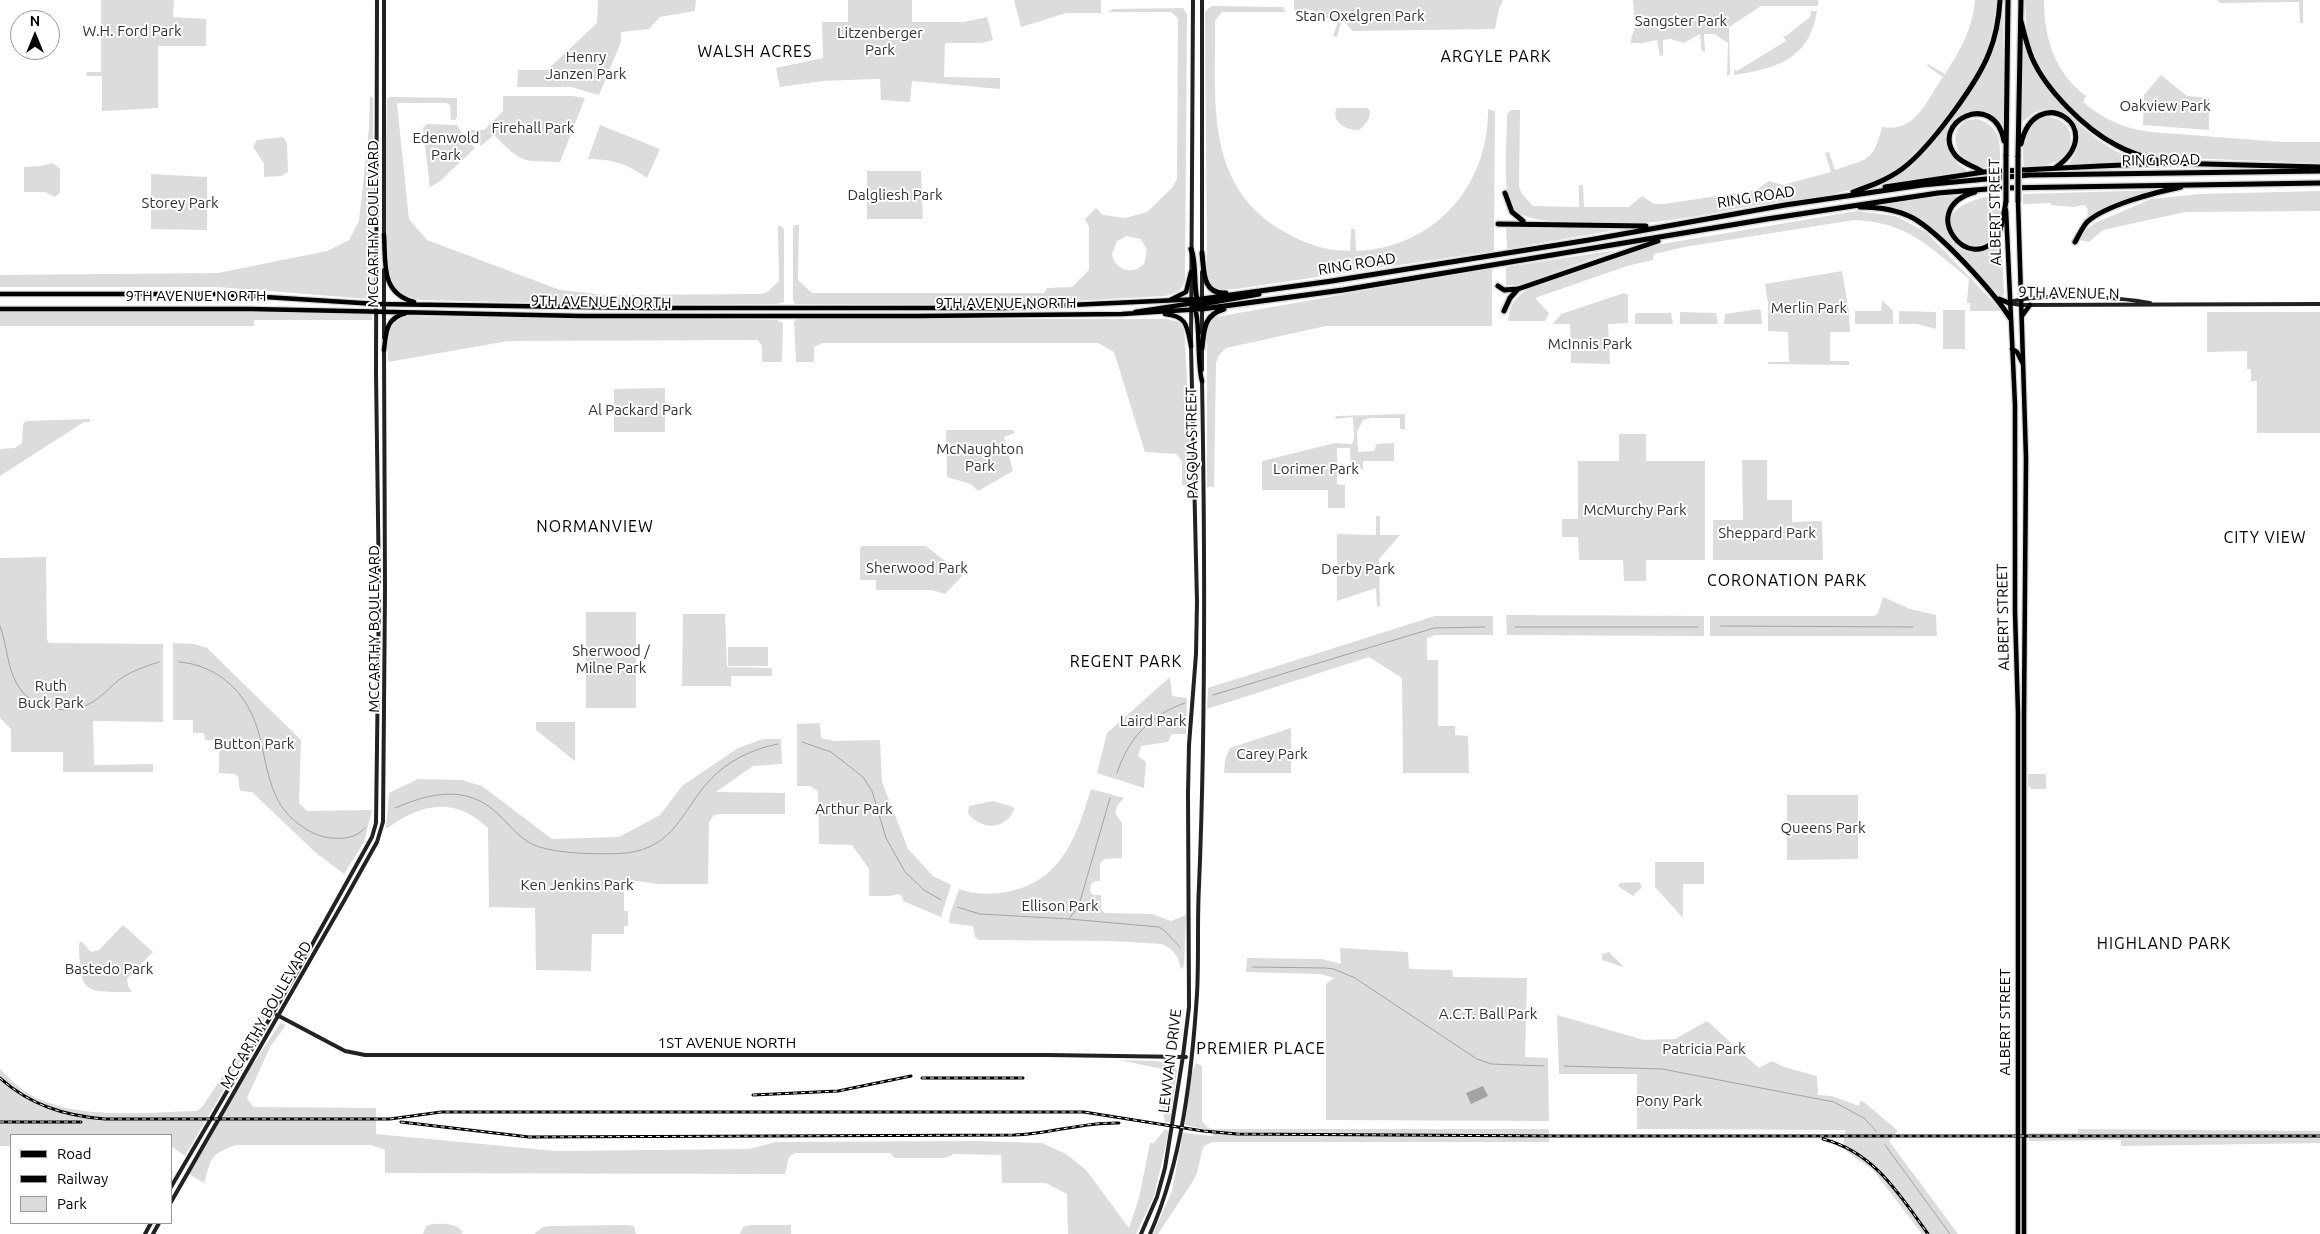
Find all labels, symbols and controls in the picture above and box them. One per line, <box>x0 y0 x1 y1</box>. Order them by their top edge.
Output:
park label: Stan Oxelgren Park <box>1295 7 1425 25</box>
north arrow <box>10 10 60 60</box>
park label: Sangster Park <box>1635 12 1727 30</box>
text: N <box>30 13 40 29</box>
park label: W.H. Ford Park <box>82 22 182 40</box>
park label: Litzenberger Park <box>837 24 923 59</box>
district label: WALSH ACRES <box>696 42 814 62</box>
district label: ARGYLE PARK <box>1439 47 1553 67</box>
park label: Henry Janzen Park <box>546 48 626 83</box>
park label: Oakview Park <box>2119 97 2211 115</box>
park label: Firehall Park <box>492 119 574 137</box>
park label: Edenwold Park <box>413 129 479 164</box>
street label: MCCARTHY BOULEVARD <box>364 140 382 308</box>
street label: RING ROAD <box>2122 150 2200 170</box>
street label: ALBERT STREET <box>1985 158 2005 266</box>
street label: RING ROAD <box>1716 182 1796 212</box>
park label: Dalgliesh Park <box>847 186 943 204</box>
park label: Storey Park <box>142 194 218 212</box>
street label: RING ROAD <box>1317 249 1397 279</box>
street label: 9TH AVENUE N <box>2018 283 2120 303</box>
street label: 9TH AVENUE NORTH <box>126 287 266 305</box>
street label: 9TH AVENUE NORTH <box>530 292 672 312</box>
street label: 9TH AVENUE NORTH <box>936 294 1076 312</box>
park label: Merlin Park <box>1771 299 1847 317</box>
park label: McInnis Park <box>1548 335 1632 353</box>
street label: PASQUA STREET <box>1182 387 1202 499</box>
park label: Al Packard Park <box>588 401 692 419</box>
park label: McNaughton Park <box>936 440 1024 475</box>
park label: Lorimer Park <box>1273 460 1359 478</box>
park label: McMurchy Park <box>1583 501 1687 519</box>
district label: NORMANVIEW <box>535 517 655 537</box>
park label: Sheppard Park <box>1718 524 1816 542</box>
district label: CITY VIEW <box>2222 528 2308 548</box>
street label: MCCARTHY BOULEVARD <box>365 545 383 713</box>
park label: Sherwood Park <box>866 559 968 577</box>
park label: Derby Park <box>1321 560 1395 578</box>
street label: ALBERT STREET <box>1993 563 2013 671</box>
district label: CORONATION PARK <box>1705 571 1869 591</box>
park label: Sherwood / Milne Park <box>572 642 650 677</box>
district label: REGENT PARK <box>1068 652 1184 672</box>
park label: Ruth Buck Park <box>18 677 84 712</box>
park label: Laird Park <box>1120 712 1186 730</box>
park label: Button Park <box>214 735 294 753</box>
park label: Carey Park <box>1236 745 1308 763</box>
park label: Arthur Park <box>815 800 893 818</box>
park label: Queens Park <box>1780 819 1866 837</box>
park label: Ken Jenkins Park <box>521 876 633 894</box>
park label: Ellison Park <box>1021 897 1099 915</box>
district label: HIGHLAND PARK <box>2095 934 2233 954</box>
street label: MCCARTHY BOULEVARD <box>216 938 316 1092</box>
park label: Bastedo Park <box>65 960 153 978</box>
street label: ALBERT STREET <box>1996 968 2014 1076</box>
park label: A.C.T. Ball Park <box>1439 1005 1537 1023</box>
street label: LEWVAN DRIVE <box>1155 1008 1185 1114</box>
street label: 1ST AVENUE NORTH <box>658 1034 796 1052</box>
district label: PREMIER PLACE <box>1195 1039 1327 1059</box>
park label: Patricia Park <box>1662 1040 1746 1058</box>
park label: Pony Park <box>1636 1092 1702 1110</box>
legend <box>10 1134 172 1224</box>
text: Road <box>57 1145 92 1162</box>
text: Railway <box>57 1170 108 1187</box>
text: Park <box>57 1195 87 1212</box>

